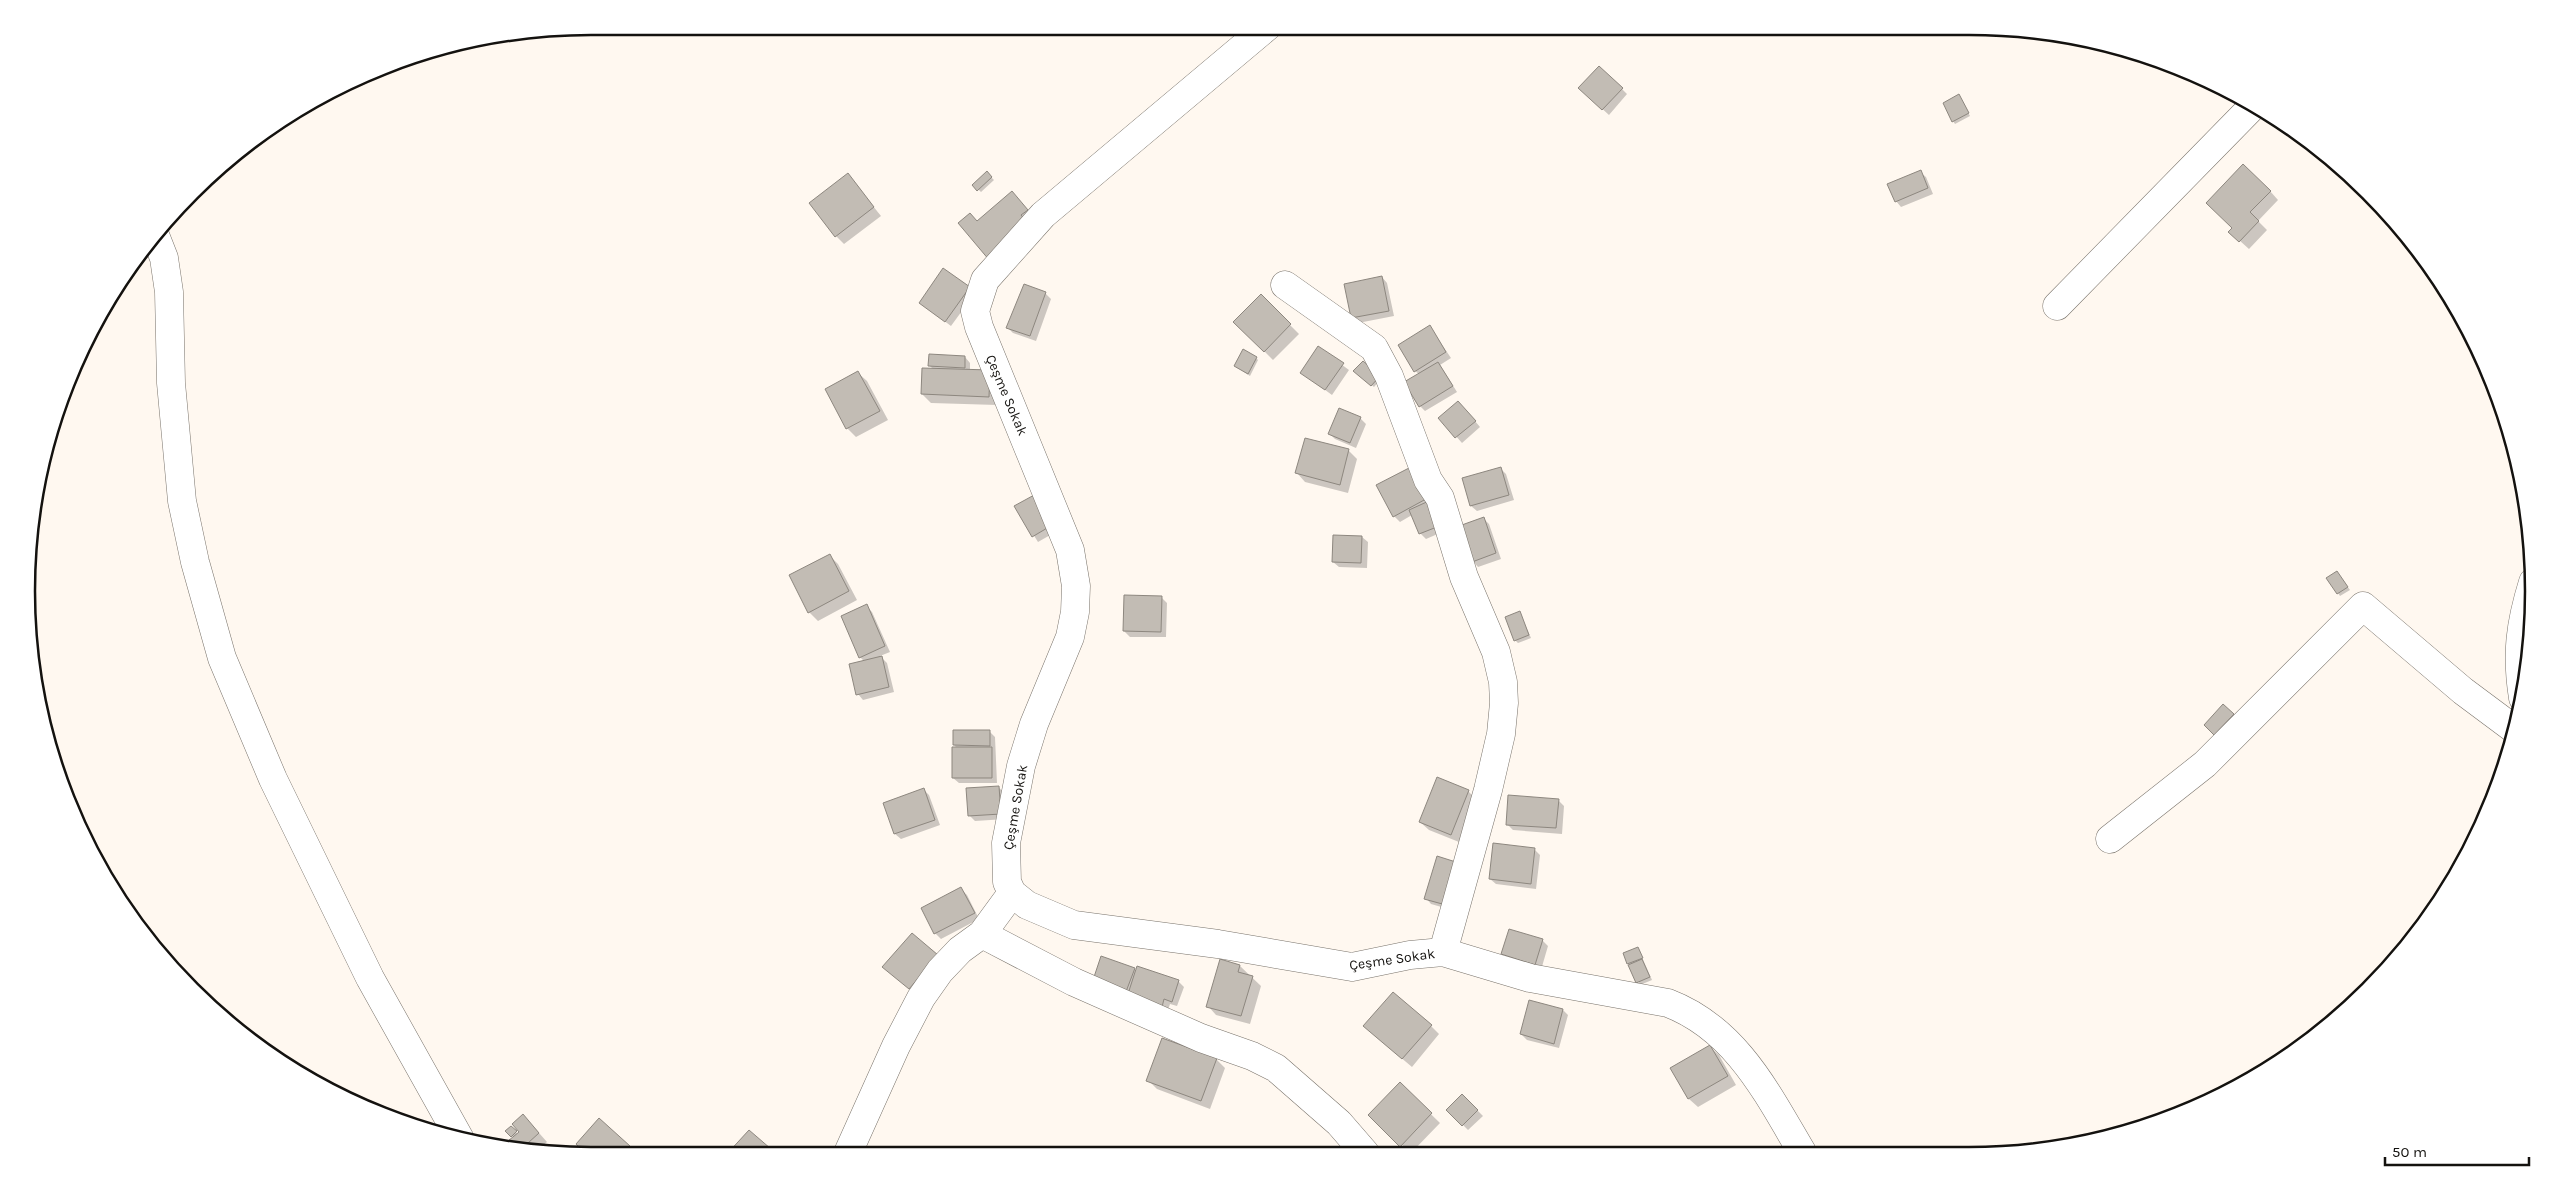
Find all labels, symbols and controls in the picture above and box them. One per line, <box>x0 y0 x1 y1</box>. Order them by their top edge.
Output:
street label: Çeşme Sokak <box>982 352 1031 438</box>
street label: Çeşme Sokak <box>1000 763 1031 851</box>
street label: Çeşme Sokak <box>1348 945 1436 974</box>
scale bar <box>2385 1134 2529 1166</box>
text: 50 m <box>2392 1143 2427 1161</box>

